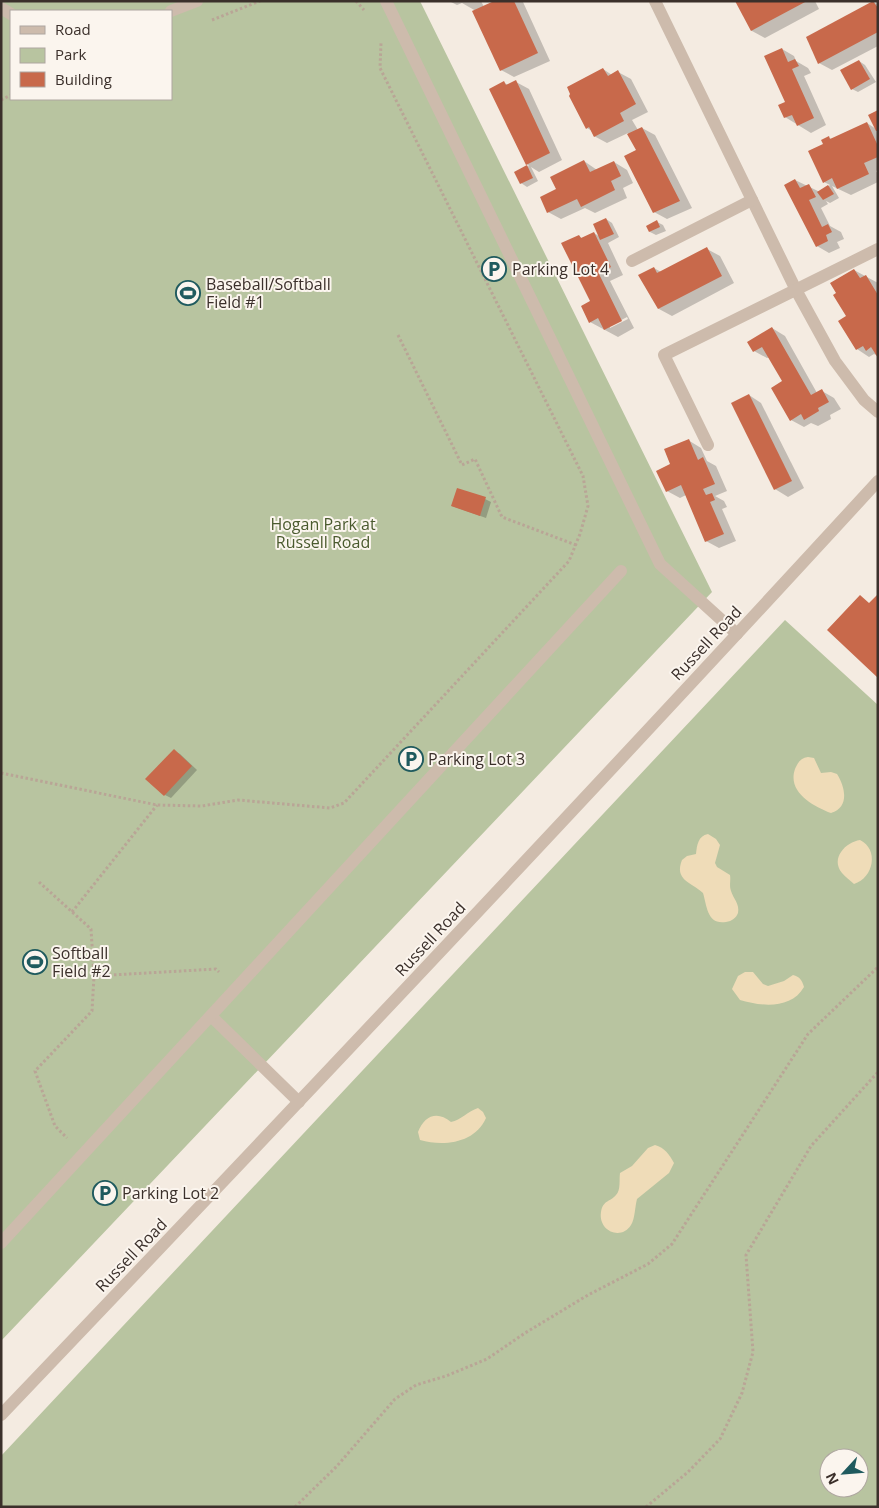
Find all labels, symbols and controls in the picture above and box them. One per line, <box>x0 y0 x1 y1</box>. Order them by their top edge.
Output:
legend <box>10 10 172 100</box>
text: Road <box>55 19 91 39</box>
text: Park <box>55 44 86 64</box>
text: Building <box>55 69 112 89</box>
parking icon: Parking Lot 4 <box>481 256 507 282</box>
place label: Parking Lot 4 <box>512 258 609 280</box>
place label: Baseball/Softball Field #1 <box>206 273 331 313</box>
sports icon: Baseball/Softball Field #1 <box>175 280 201 306</box>
park label: Hogan Park at Russell Road <box>270 513 376 553</box>
street label: Russell Road <box>666 601 746 685</box>
parking icon: Parking Lot 3 <box>398 746 424 772</box>
place label: Parking Lot 3 <box>428 748 525 770</box>
street label: Russell Road <box>390 897 470 981</box>
place label: Softball Field #2 <box>52 942 111 982</box>
sports icon: Softball Field #2 <box>22 949 48 975</box>
parking icon: Parking Lot 2 <box>92 1180 118 1206</box>
place label: Parking Lot 2 <box>122 1182 219 1204</box>
street label: Russell Road <box>90 1213 172 1297</box>
north arrow <box>819 1448 869 1498</box>
text: N <box>821 1470 843 1488</box>

